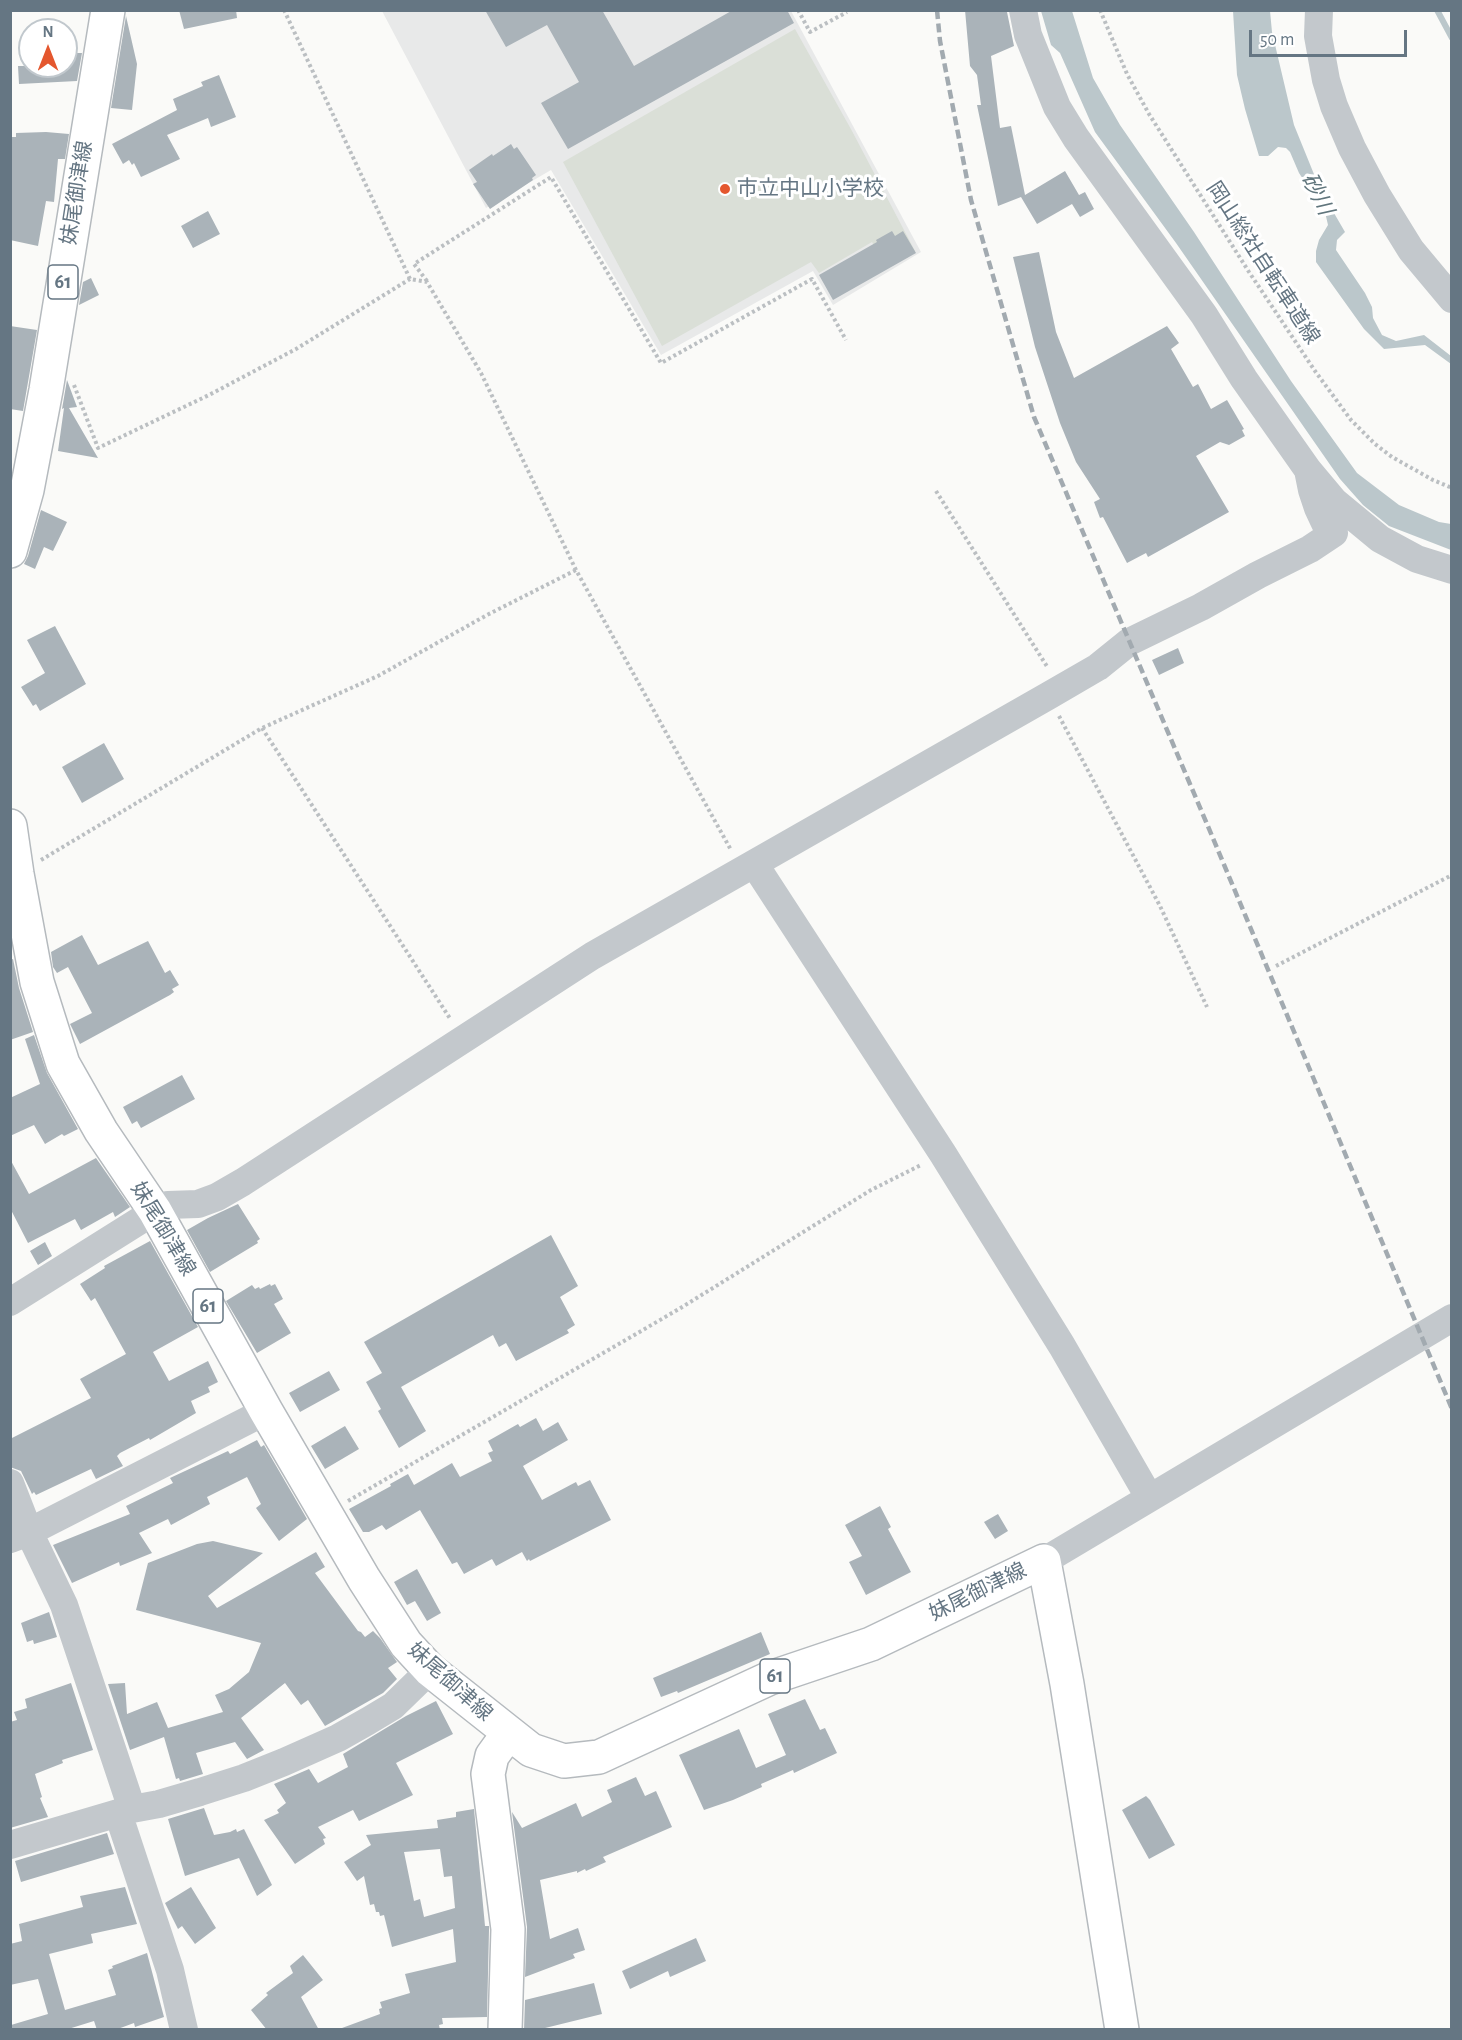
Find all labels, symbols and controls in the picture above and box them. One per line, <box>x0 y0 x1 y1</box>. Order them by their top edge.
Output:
north arrow <box>18 18 78 78</box>
scale bar <box>1252 18 1410 56</box>
text: N <box>42 24 54 40</box>
text: 50 m <box>1260 31 1294 49</box>
street label: 妹尾御津線 <box>56 139 98 247</box>
water label: 砂川 <box>1295 168 1339 220</box>
place label: 市立中山小学校 <box>737 176 884 202</box>
street label: 岡山総社自転車道線 <box>1201 177 1325 349</box>
marker: 市立中山小学校 <box>718 182 732 196</box>
road number: 61 <box>48 265 78 299</box>
street label: 妹尾御津線 <box>125 1178 201 1280</box>
road number: 61 <box>193 1289 223 1323</box>
street label: 妹尾御津線 <box>925 1558 1031 1626</box>
street label: 妹尾御津線 <box>403 1638 497 1726</box>
road number: 61 <box>760 1659 790 1693</box>

